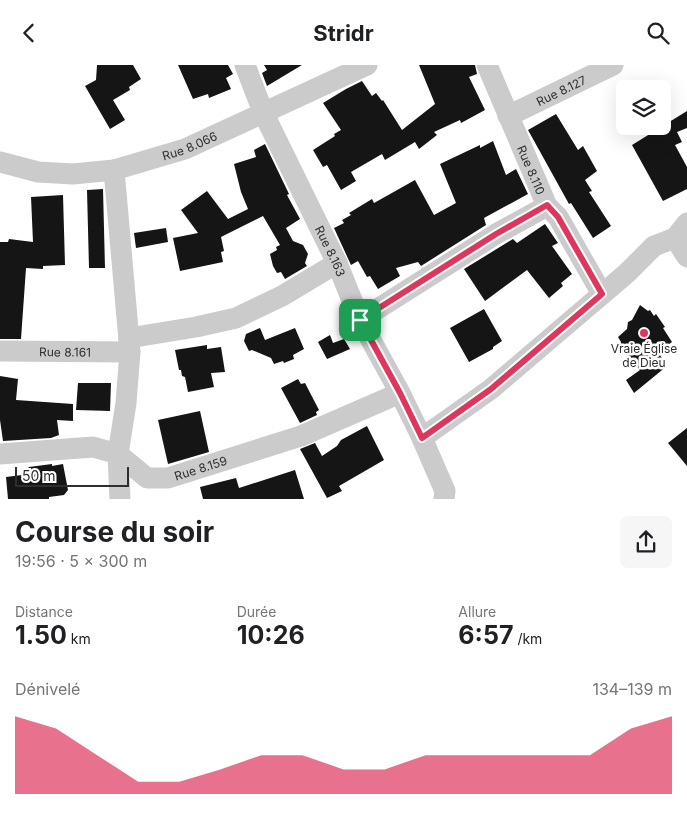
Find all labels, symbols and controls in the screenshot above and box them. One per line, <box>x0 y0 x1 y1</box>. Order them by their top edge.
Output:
icon: back <box>15 19 43 47</box>
icon: search <box>644 19 672 47</box>
text: Stridr <box>313 20 374 46</box>
street label: Rue 8.127 <box>534 72 589 109</box>
map controls <box>616 80 671 135</box>
button: layers <box>616 80 671 135</box>
street label: Rue 8.066 <box>160 128 219 163</box>
street label: Rue 8.110 <box>515 143 549 197</box>
street label: Rue 8.163 <box>312 223 349 279</box>
pin <box>339 299 381 341</box>
icon: arrive <box>346 306 374 334</box>
marker: Vraie Église de Dieu <box>638 327 650 339</box>
place label: Vraie Église de Dieu <box>611 341 677 370</box>
street label: Rue 8.161 <box>39 344 91 359</box>
street label: Rue 8.159 <box>172 452 229 483</box>
scale bar <box>15 464 129 487</box>
text: 50 m <box>22 467 56 484</box>
text: Course du soir <box>15 515 214 549</box>
button: share <box>620 516 672 568</box>
text: 19:56 · 5 × 300 m <box>15 551 147 571</box>
text: Distance <box>15 603 73 620</box>
text: Durée <box>237 603 276 620</box>
text: Allure <box>458 603 496 620</box>
text: 1.50 <box>15 620 67 650</box>
text: 10:26 <box>237 620 305 650</box>
text: 6:57 <box>458 620 513 650</box>
text: km <box>67 630 91 647</box>
text: /km <box>513 630 542 647</box>
text: Dénivelé <box>15 679 80 699</box>
text: 134–139 m <box>592 679 672 699</box>

